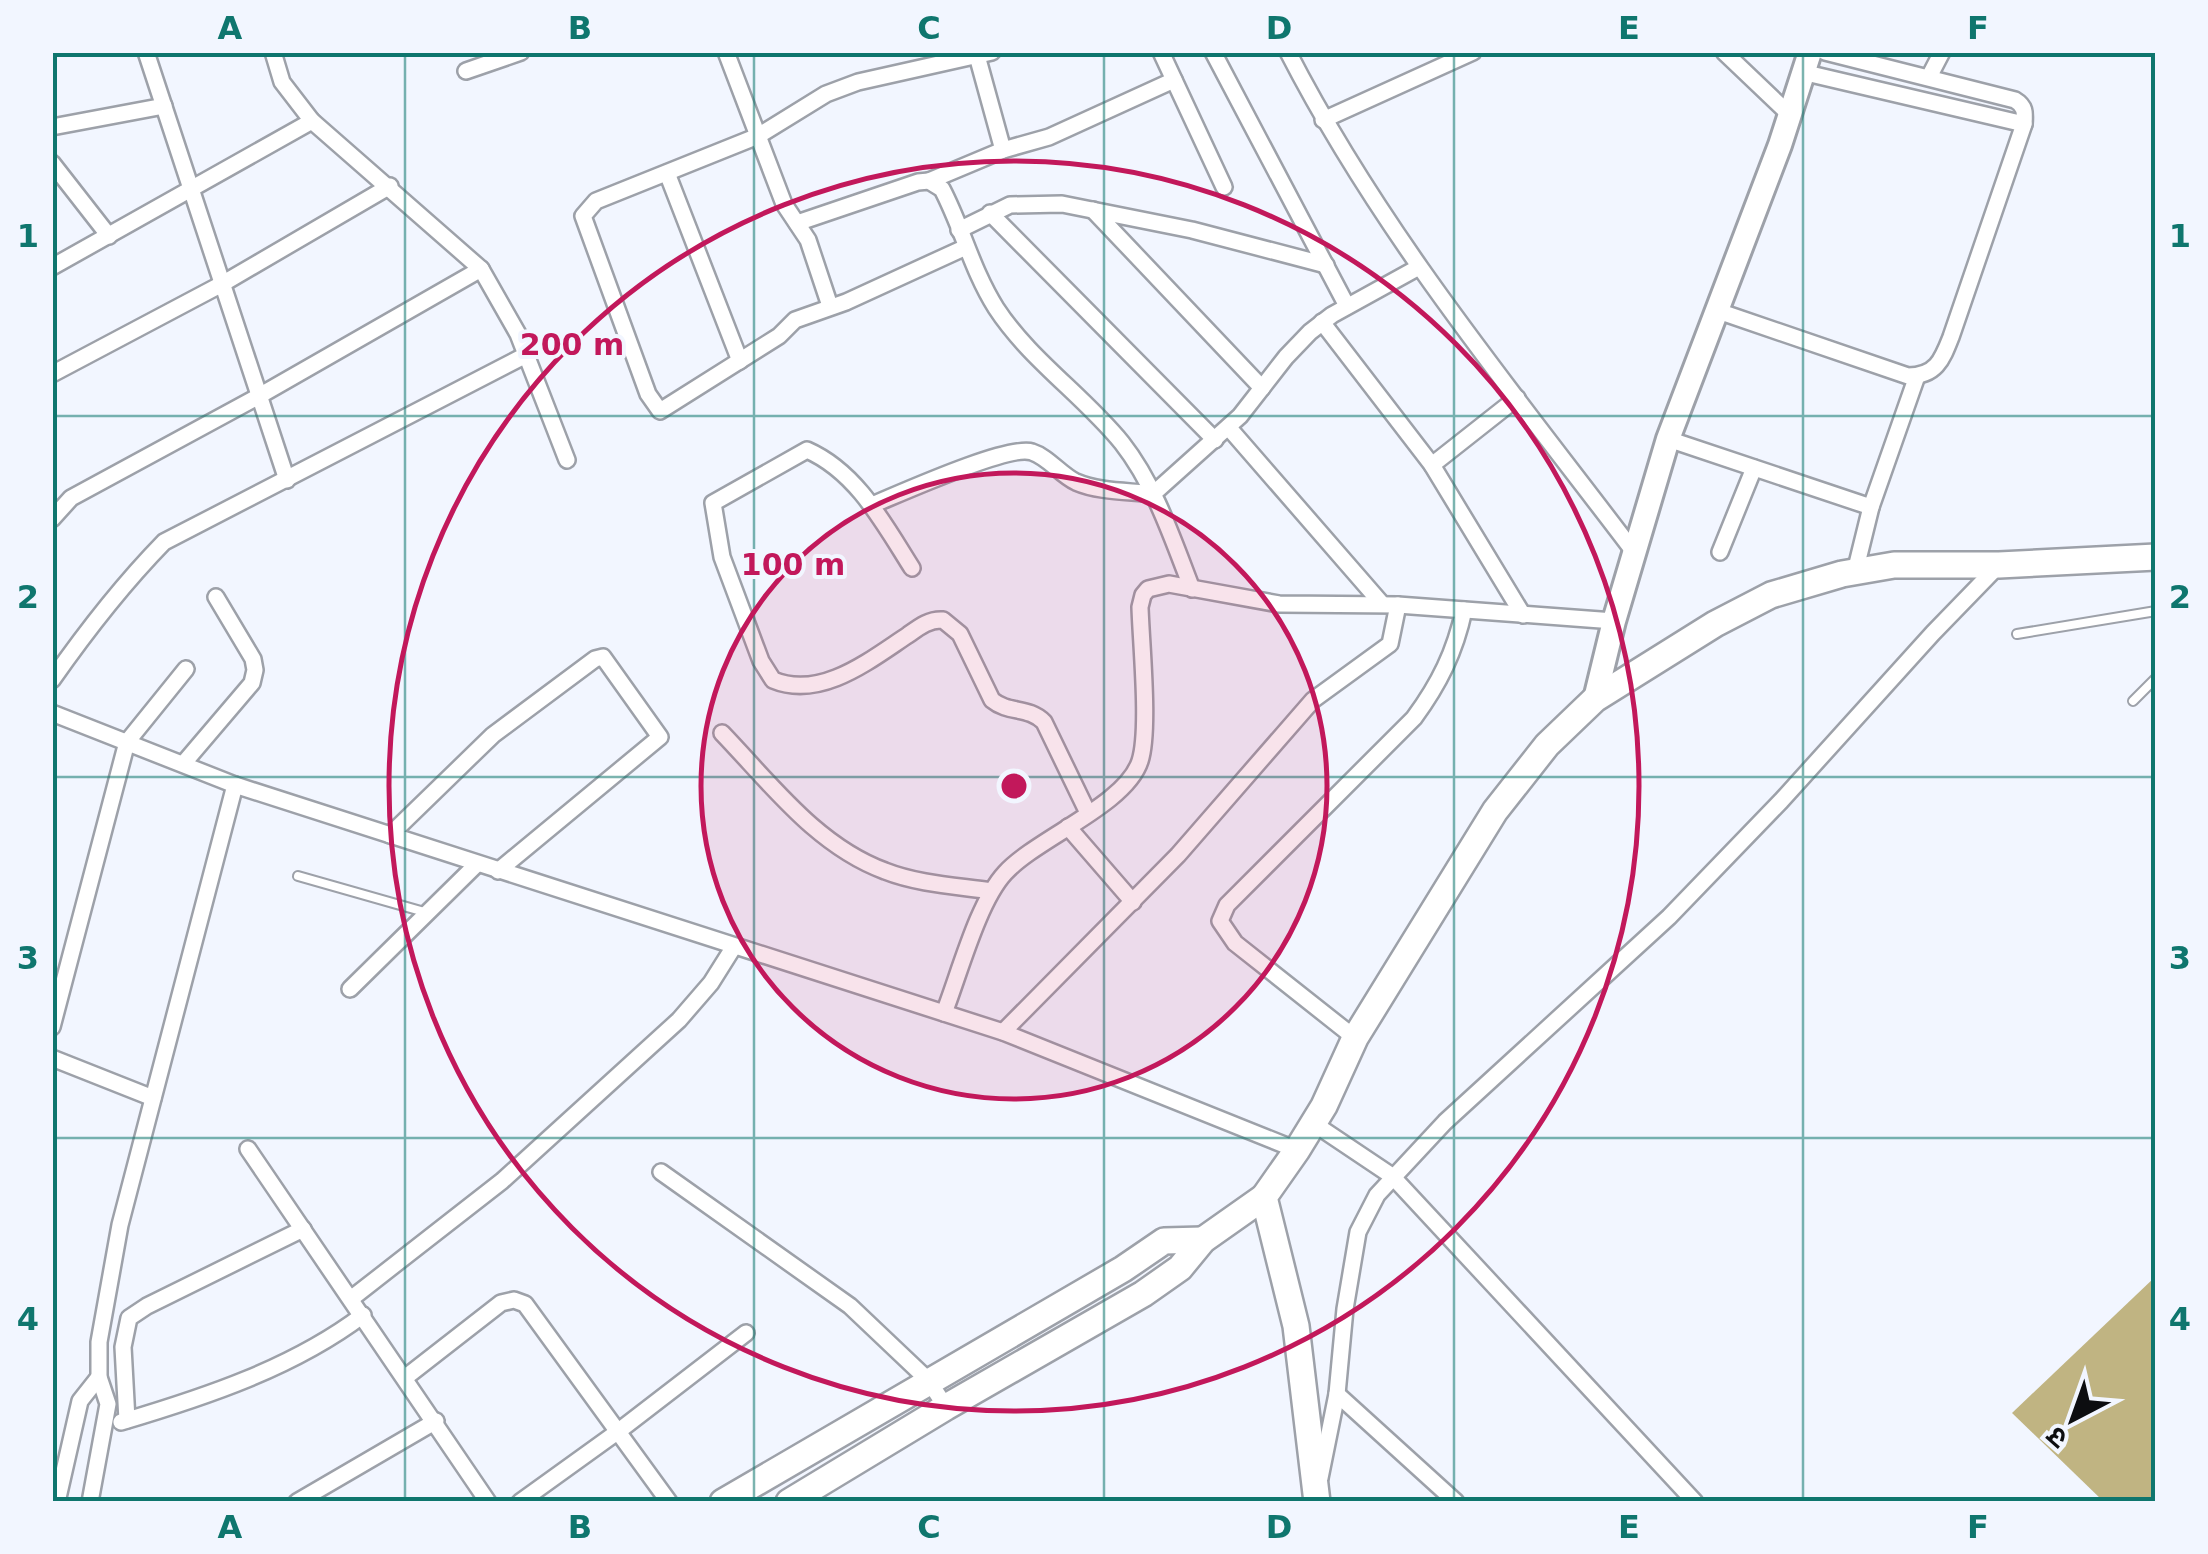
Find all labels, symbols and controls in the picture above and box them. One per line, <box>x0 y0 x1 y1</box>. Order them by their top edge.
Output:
text: A <box>218 9 243 47</box>
text: B <box>568 9 592 47</box>
text: C <box>917 9 941 47</box>
text: D <box>1266 9 1292 47</box>
text: E <box>1618 9 1640 47</box>
text: F <box>1967 9 1989 47</box>
text: 1 <box>17 217 39 255</box>
text: 1 <box>2169 217 2191 255</box>
text: 200 m <box>520 327 624 362</box>
text: 100 m <box>741 547 845 582</box>
text: 2 <box>17 578 39 616</box>
text: 2 <box>2169 578 2191 616</box>
centre of rings <box>996 768 1032 804</box>
text: 3 <box>17 939 39 977</box>
text: 3 <box>2169 939 2191 977</box>
text: 4 <box>17 1300 39 1338</box>
text: 4 <box>2169 1300 2191 1338</box>
north arrow <box>2023 1369 2123 1469</box>
text: उ <box>2039 1419 2074 1455</box>
text: A <box>218 1508 243 1546</box>
text: B <box>568 1508 592 1546</box>
text: C <box>917 1508 941 1546</box>
text: D <box>1266 1508 1292 1546</box>
text: E <box>1618 1508 1640 1546</box>
text: F <box>1967 1508 1989 1546</box>

